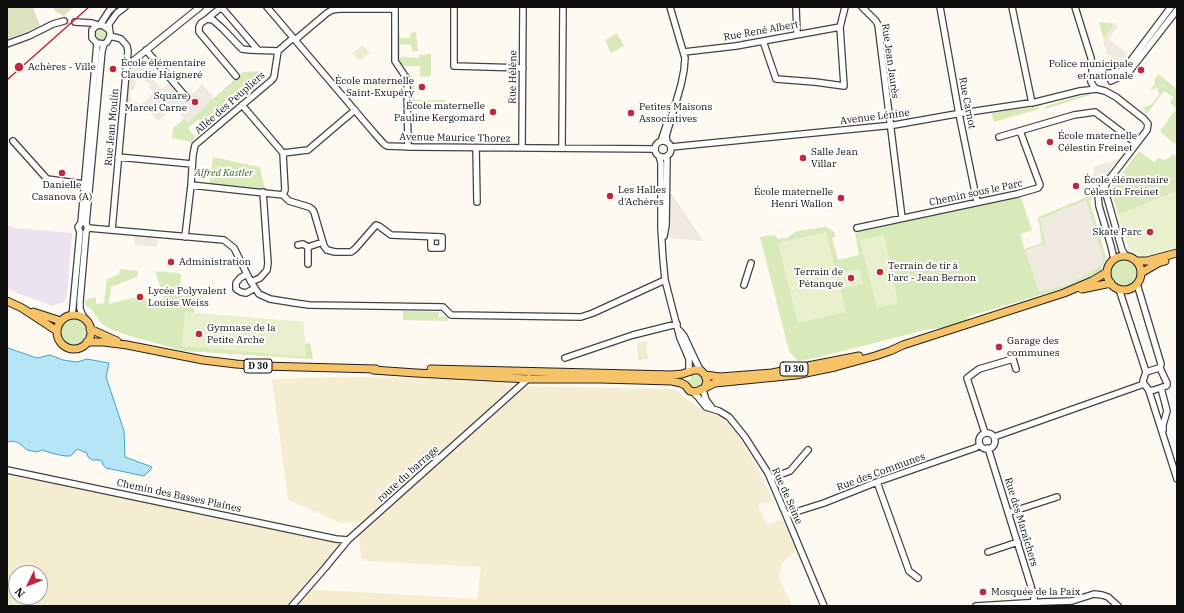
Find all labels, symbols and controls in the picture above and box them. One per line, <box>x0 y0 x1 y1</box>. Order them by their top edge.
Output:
street label: Rue René Albert <box>723 19 799 43</box>
street label: Rue Jean Jaurès <box>879 23 901 99</box>
street label: Rue Hélène <box>507 50 519 104</box>
place label: École élémentaire Claudie Haigneré <box>121 57 206 80</box>
place label: Police municipale et nationale <box>1049 58 1133 82</box>
marker: Achères - Ville <box>13 61 25 73</box>
place label: Achères - Ville <box>28 61 96 73</box>
marker: École élémentaire Claudie Haigneré <box>108 64 118 74</box>
marker: Police municipale et nationale <box>1136 65 1146 75</box>
street label: Allée des Peupliers <box>192 69 268 137</box>
place label: École maternelle Saint-Exupéry <box>335 75 414 98</box>
street label: Rue Carnot <box>956 76 978 130</box>
marker: École maternelle Saint-Exupéry <box>417 82 427 92</box>
street label: Rue Jean Moulin <box>103 88 121 166</box>
place label: Square Marcel Carne <box>125 90 187 114</box>
marker: Square Marcel Carne <box>190 97 200 107</box>
place label: École maternelle Pauline Kergomard <box>394 100 485 124</box>
place label: Petites Maisons Associatives <box>639 101 712 124</box>
marker: École maternelle Pauline Kergomard <box>488 107 498 117</box>
street label: Avenue Lénine <box>839 107 911 127</box>
marker: Petites Maisons Associatives <box>626 108 636 118</box>
place label: École maternelle Célestin Freinet <box>1058 130 1137 154</box>
street label: Avenue Maurice Thorez <box>399 131 511 145</box>
marker: École maternelle Célestin Freinet <box>1045 137 1055 147</box>
place label: Salle Jean Villar <box>811 146 858 170</box>
marker: Salle Jean Villar <box>798 153 808 163</box>
park label: Alfred Kastler <box>195 167 253 179</box>
marker: Danielle Casanova (A) <box>57 168 67 178</box>
place label: École élémentaire Célestin Freinet <box>1084 174 1169 198</box>
street label: Chemin sous le Parc <box>928 177 1024 209</box>
place label: Danielle Casanova (A) <box>32 179 92 202</box>
marker: École élémentaire Célestin Freinet <box>1071 181 1081 191</box>
place label: Les Halles d'Achères <box>618 184 666 208</box>
place label: École maternelle Henri Wallon <box>754 186 833 210</box>
marker: Les Halles d'Achères <box>605 191 615 201</box>
marker: École maternelle Henri Wallon <box>836 193 846 203</box>
place label: Skate Parc <box>1093 226 1142 238</box>
marker: Skate Parc <box>1145 227 1155 237</box>
place label: Administration <box>179 256 251 268</box>
marker: Administration <box>166 257 176 267</box>
place label: Terrain de tir à l'arc - Jean Bernon <box>888 260 976 284</box>
place label: Terrain de Pétanque <box>794 266 843 290</box>
marker: Terrain de tir à l'arc - Jean Bernon <box>875 267 885 277</box>
marker: Terrain de Pétanque <box>846 273 856 283</box>
place label: Lycée Polyvalent Louise Weiss <box>148 285 226 308</box>
marker: Lycée Polyvalent Louise Weiss <box>135 292 145 302</box>
place label: Gymnase de la Petite Arche <box>207 322 276 346</box>
marker: Gymnase de la Petite Arche <box>194 329 204 339</box>
place label: Garage des communes <box>1007 335 1060 358</box>
marker: Garage des communes <box>994 342 1004 352</box>
road number: D 30 <box>244 359 272 373</box>
road number: D 30 <box>780 362 808 376</box>
street label: route du barrage <box>375 443 441 505</box>
street label: Rue des Communes <box>835 450 927 494</box>
street label: Rue de Seine <box>769 466 805 526</box>
street label: Rue des Maraîchers <box>1002 476 1040 568</box>
street label: Chemin des Basses Plaines <box>116 477 242 515</box>
north arrow <box>8 565 48 605</box>
text: N <box>12 585 28 600</box>
place label: Mosquée de la Paix <box>991 586 1080 598</box>
marker: Mosquée de la Paix <box>978 587 988 597</box>

